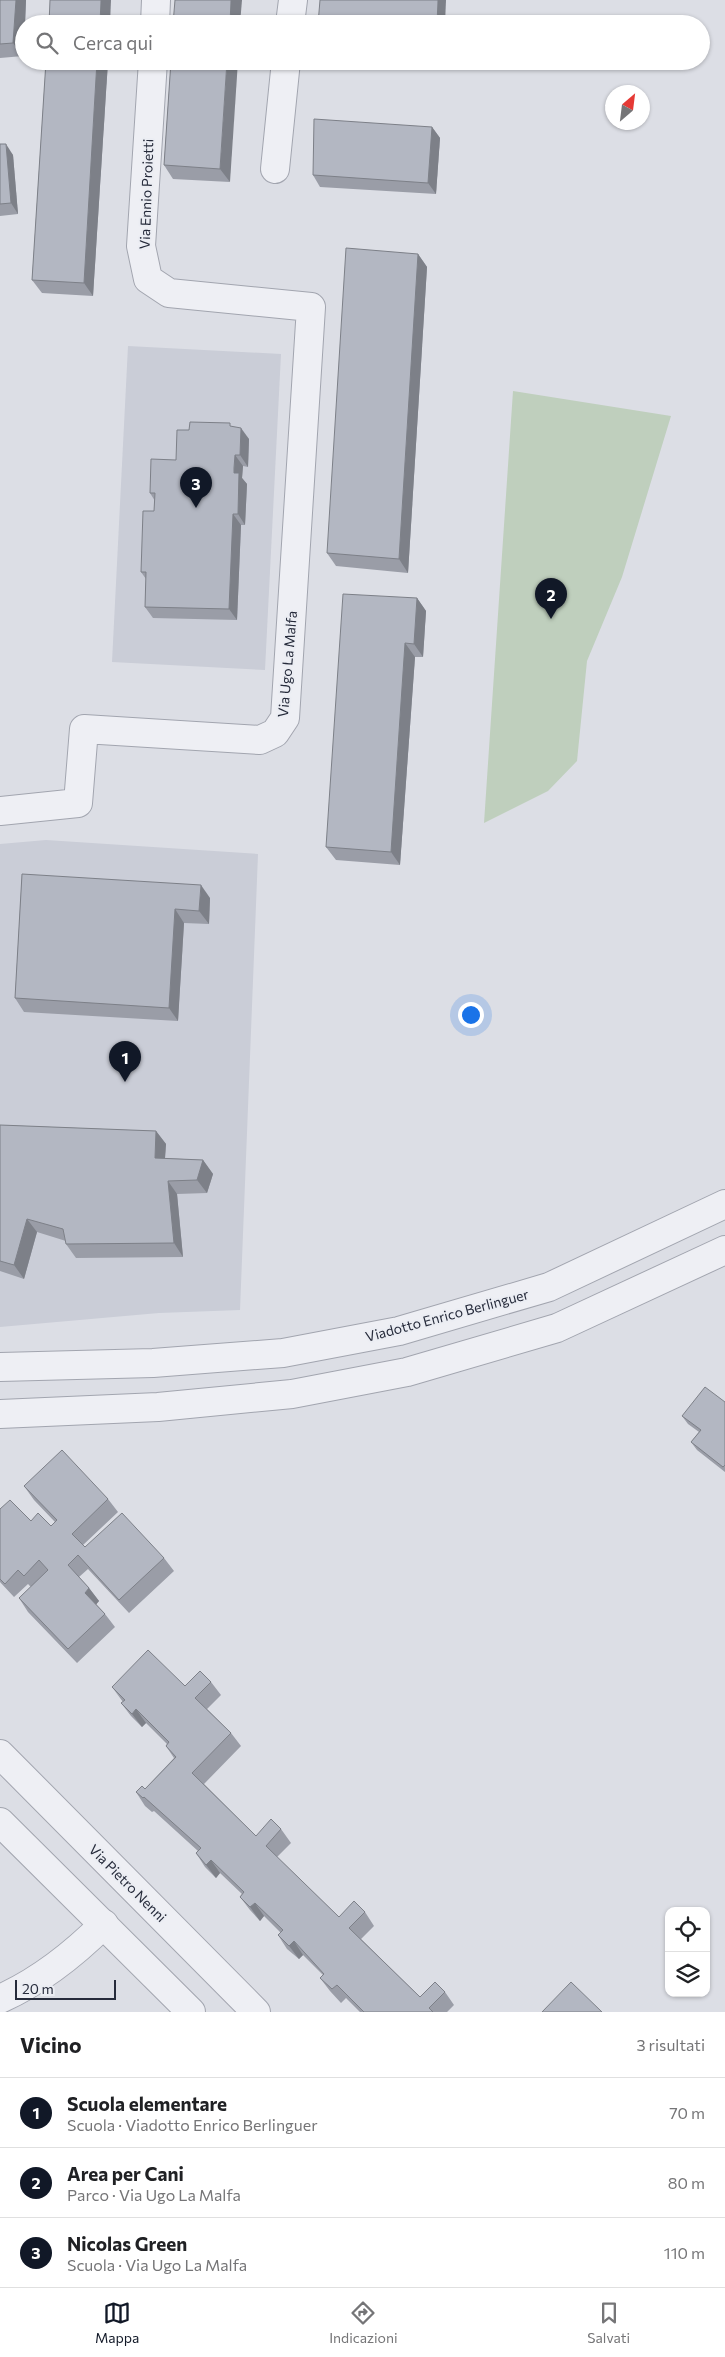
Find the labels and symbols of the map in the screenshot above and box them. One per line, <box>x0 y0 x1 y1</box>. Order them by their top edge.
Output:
north arrow <box>605 85 650 130</box>
street label: Via Ennio Proietti <box>136 138 156 250</box>
pin: 3 <box>180 467 212 508</box>
pin: 2 <box>535 578 567 619</box>
street label: Via Ugo La Malfa <box>274 610 300 718</box>
your location <box>458 1002 484 1028</box>
pin: 1 <box>109 1041 141 1082</box>
street label: Viadotto Enrico Berlinguer <box>363 1285 531 1345</box>
street label: Via Pietro Nenni <box>86 1841 170 1925</box>
scale bar <box>15 1977 116 2000</box>

